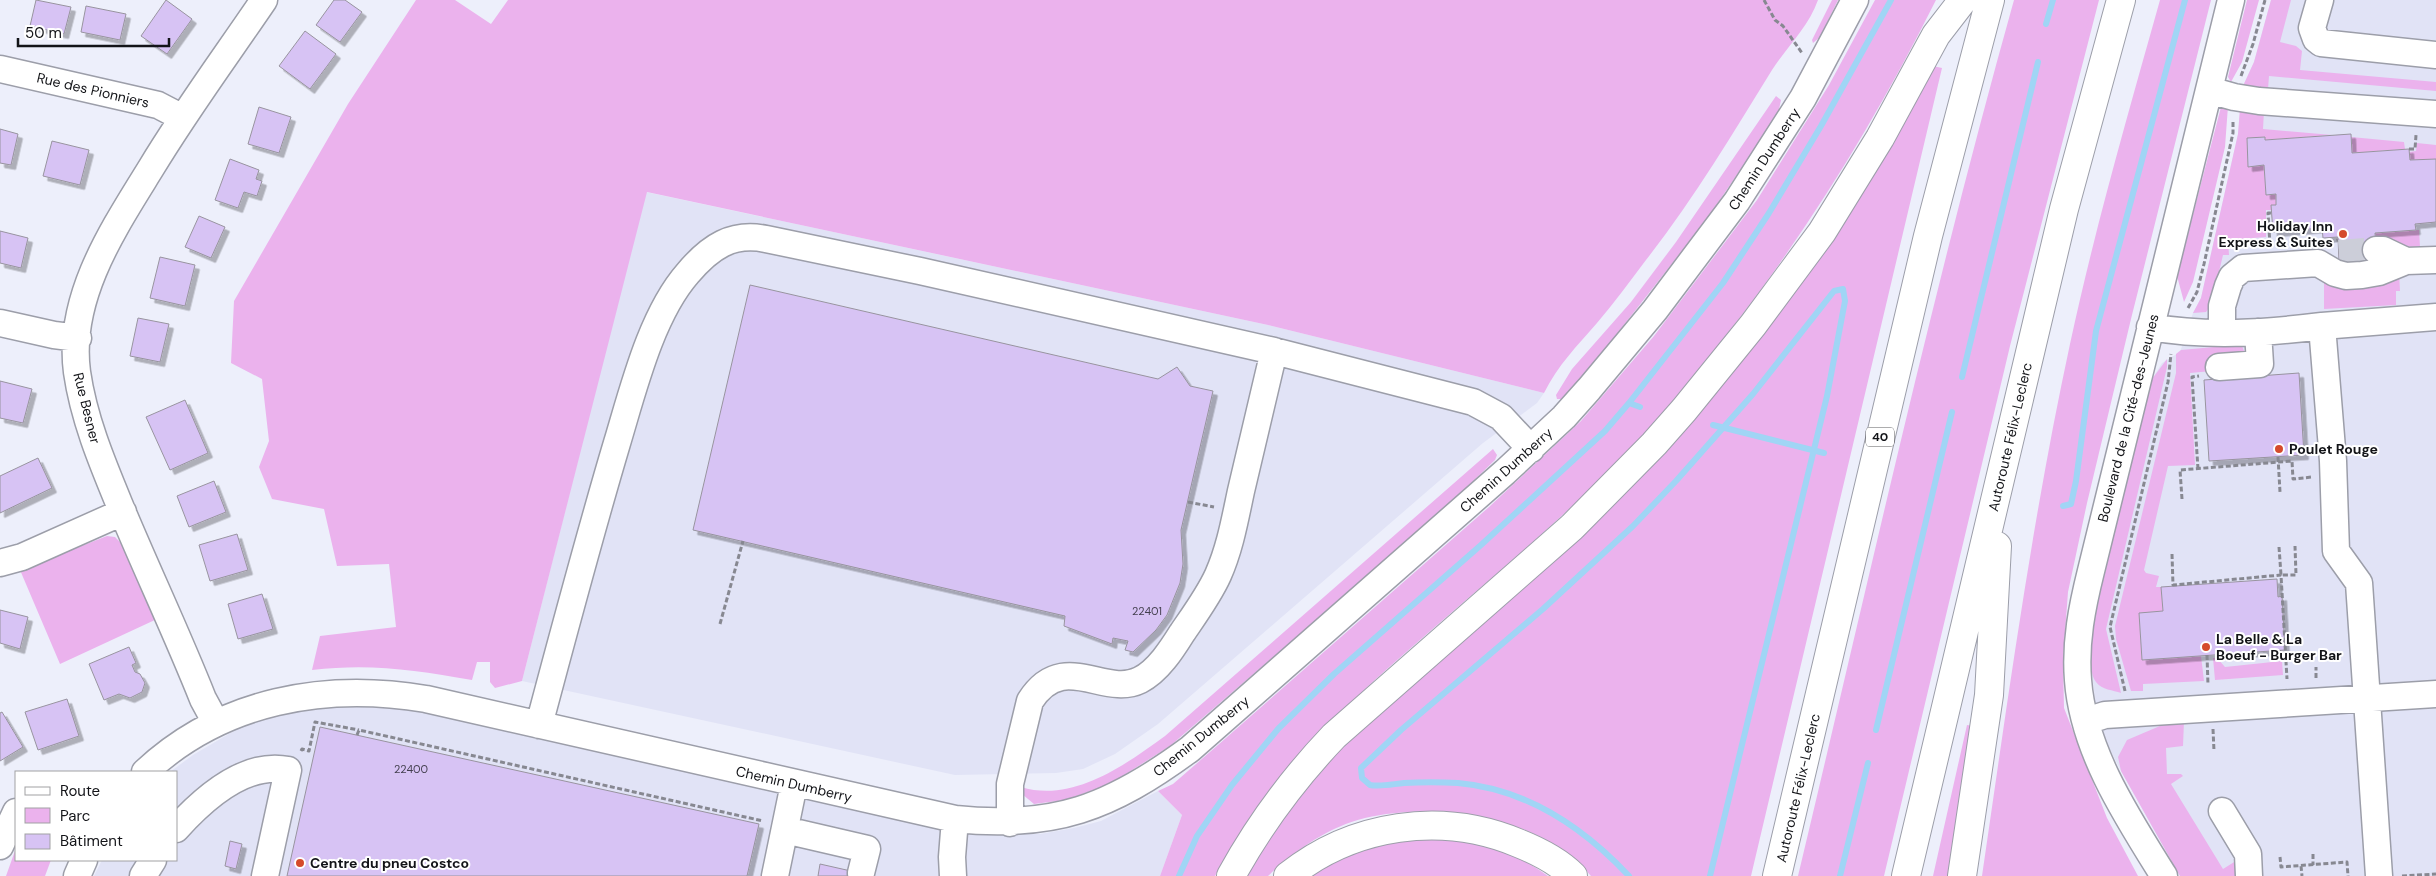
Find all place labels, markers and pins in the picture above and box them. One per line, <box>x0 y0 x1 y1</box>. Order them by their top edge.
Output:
place label: Holiday Inn Express & Suites <box>2219 217 2333 251</box>
marker: Holiday Inn Express & Suites <box>2337 228 2349 240</box>
place label: Poulet Rouge <box>2289 440 2378 458</box>
marker: Poulet Rouge <box>2273 443 2285 455</box>
place label: La Belle & La Boeuf - Burger Bar <box>2216 630 2342 664</box>
marker: La Belle & La Boeuf - Burger Bar <box>2200 641 2212 653</box>
place label: Centre du pneu Costco <box>310 854 469 872</box>
marker: Centre du pneu Costco <box>294 857 306 869</box>

